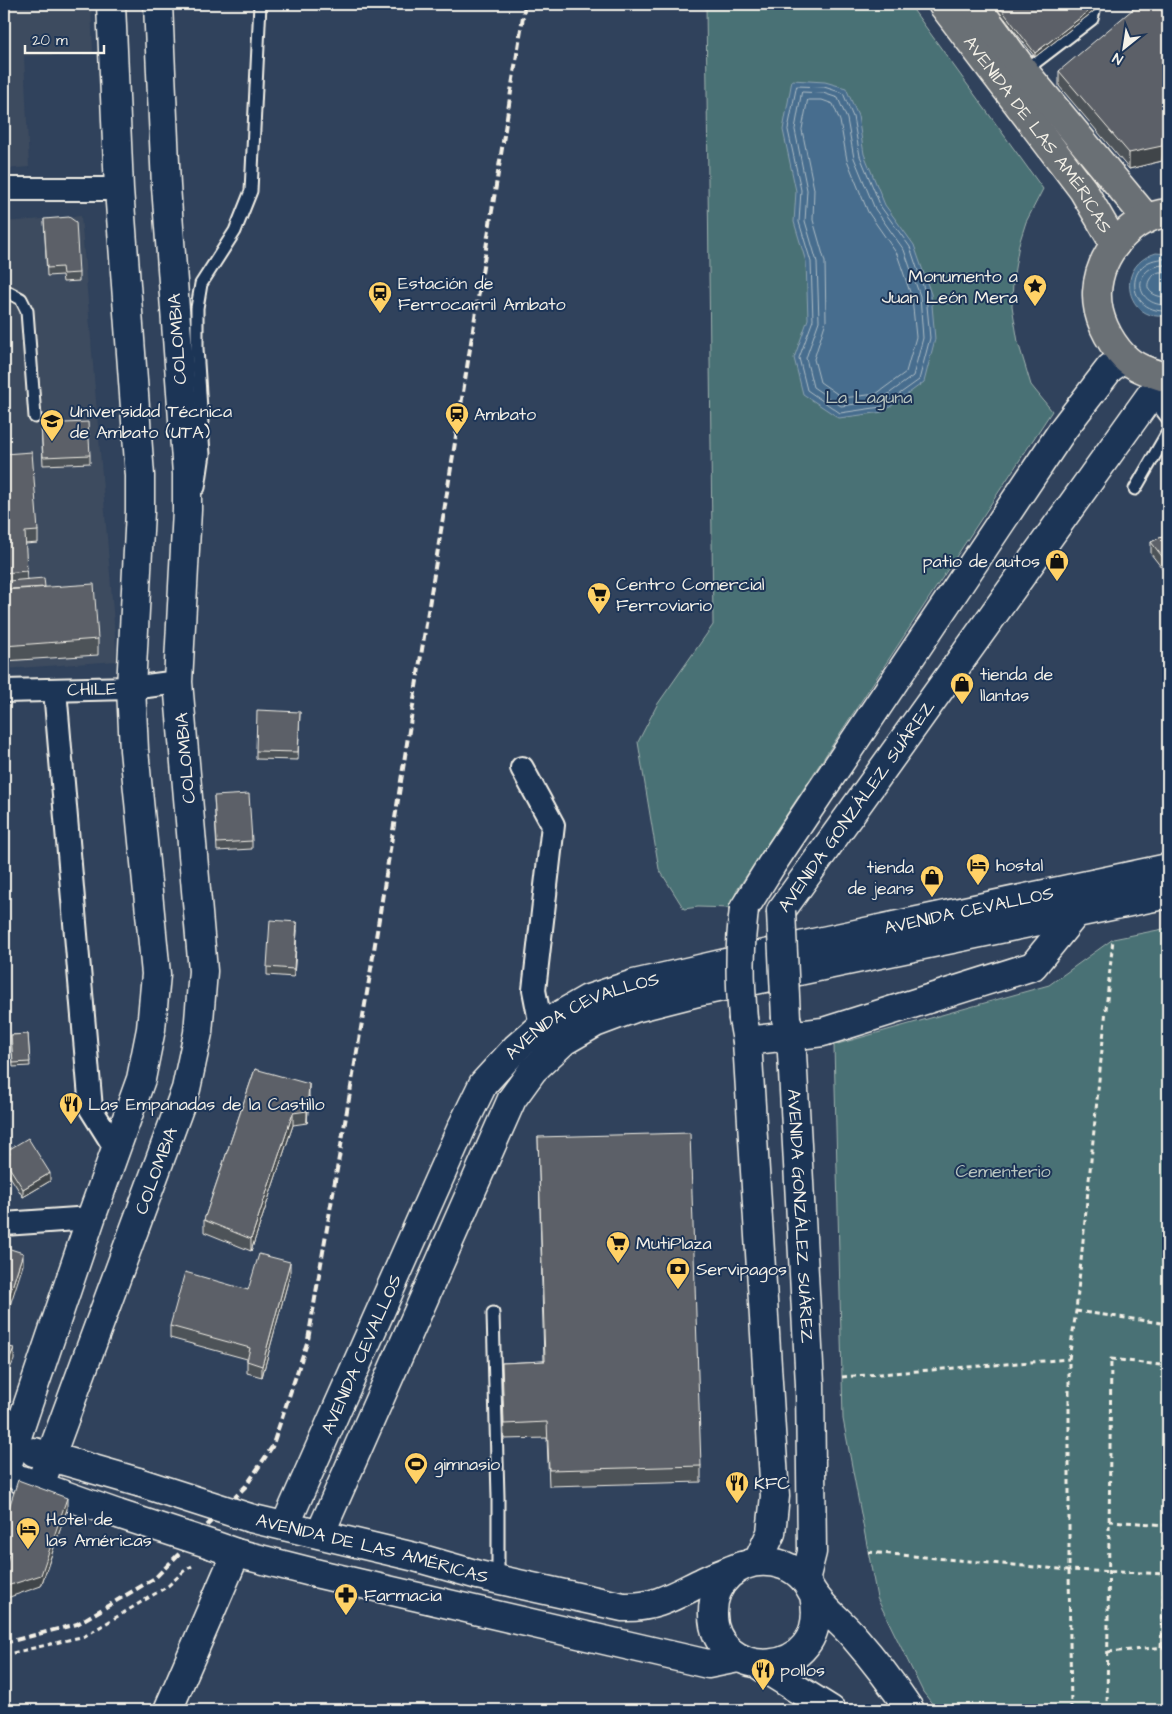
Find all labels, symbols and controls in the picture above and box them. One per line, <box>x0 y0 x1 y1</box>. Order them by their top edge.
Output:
scale bar <box>25 22 104 54</box>
north arrow <box>1100 22 1150 72</box>
text: 20 m <box>32 30 68 51</box>
street label: AVENIDA DE LAS AMÉRICAS <box>957 31 1118 238</box>
text: N <box>1109 47 1127 69</box>
place label: Monumento a Juan León Mera <box>882 264 1018 310</box>
place label: Estación de Ferrocarril Ambato <box>398 271 566 317</box>
place icon: Monumento a Juan León Mera <box>1022 273 1048 307</box>
station icon: Estación de Ferrocarril Ambato <box>367 280 393 314</box>
street label: COLOMBIA <box>162 292 193 385</box>
park label: La Laguna <box>825 385 913 411</box>
place label: Universidad Técnica de Ambato (UTA) <box>70 399 232 445</box>
station icon: Ambato <box>444 401 470 435</box>
place label: Ambato <box>474 402 536 427</box>
school or university icon: Universidad Técnica de Ambato (UTA) <box>39 408 65 442</box>
shop icon: patio de autos <box>1044 548 1070 582</box>
place label: patio de autos <box>923 549 1040 574</box>
place label: Centro Comercial Ferroviario <box>616 572 765 618</box>
supermarket icon: Centro Comercial Ferroviario <box>586 581 612 615</box>
place label: tienda de llantas <box>980 662 1054 708</box>
shop icon: tienda de llantas <box>949 671 975 705</box>
street label: CHILE <box>67 676 117 703</box>
street label: AVENIDA GONZÁLEZ SUÁREZ <box>772 696 941 917</box>
street label: COLOMBIA <box>169 711 202 805</box>
hotel icon: hostal <box>965 852 991 886</box>
place label: hostal <box>996 853 1044 878</box>
place label: tienda de jeans <box>848 855 914 901</box>
shop icon: tienda de jeans <box>919 864 945 898</box>
street label: AVENIDA CEVALLOS <box>882 880 1056 941</box>
street label: AVENIDA CEVALLOS <box>499 967 662 1065</box>
street label: AVENIDA GONZÁLEZ SUÁREZ <box>781 1088 820 1344</box>
restaurant icon: Las Empanadas de la Castillo <box>58 1091 84 1125</box>
place label: Las Empanadas de la Castillo <box>88 1092 325 1117</box>
street label: COLOMBIA <box>129 1123 184 1218</box>
park label: Cementerio <box>955 1159 1051 1184</box>
supermarket icon: MutiPlaza <box>605 1230 631 1264</box>
place label: MutiPlaza <box>636 1231 712 1256</box>
bank icon: Servipagos <box>665 1256 691 1290</box>
place label: Servipagos <box>696 1257 787 1283</box>
street label: AVENIDA CEVALLOS <box>315 1270 408 1438</box>
sports icon: gimnasio <box>403 1451 429 1485</box>
place label: gimnasio <box>434 1452 500 1478</box>
restaurant icon: KFC <box>724 1470 750 1504</box>
place label: KFC <box>754 1471 790 1496</box>
place label: Hotel de las Américas <box>46 1507 152 1553</box>
street label: AVENIDA DE LAS AMÉRICAS <box>253 1508 491 1590</box>
hotel icon: Hotel de las Américas <box>15 1516 41 1550</box>
pharmacy icon: Farmacia <box>333 1582 359 1616</box>
place label: Farmacia <box>364 1583 442 1608</box>
restaurant icon: pollos <box>750 1657 776 1691</box>
place label: pollos <box>780 1658 825 1683</box>

